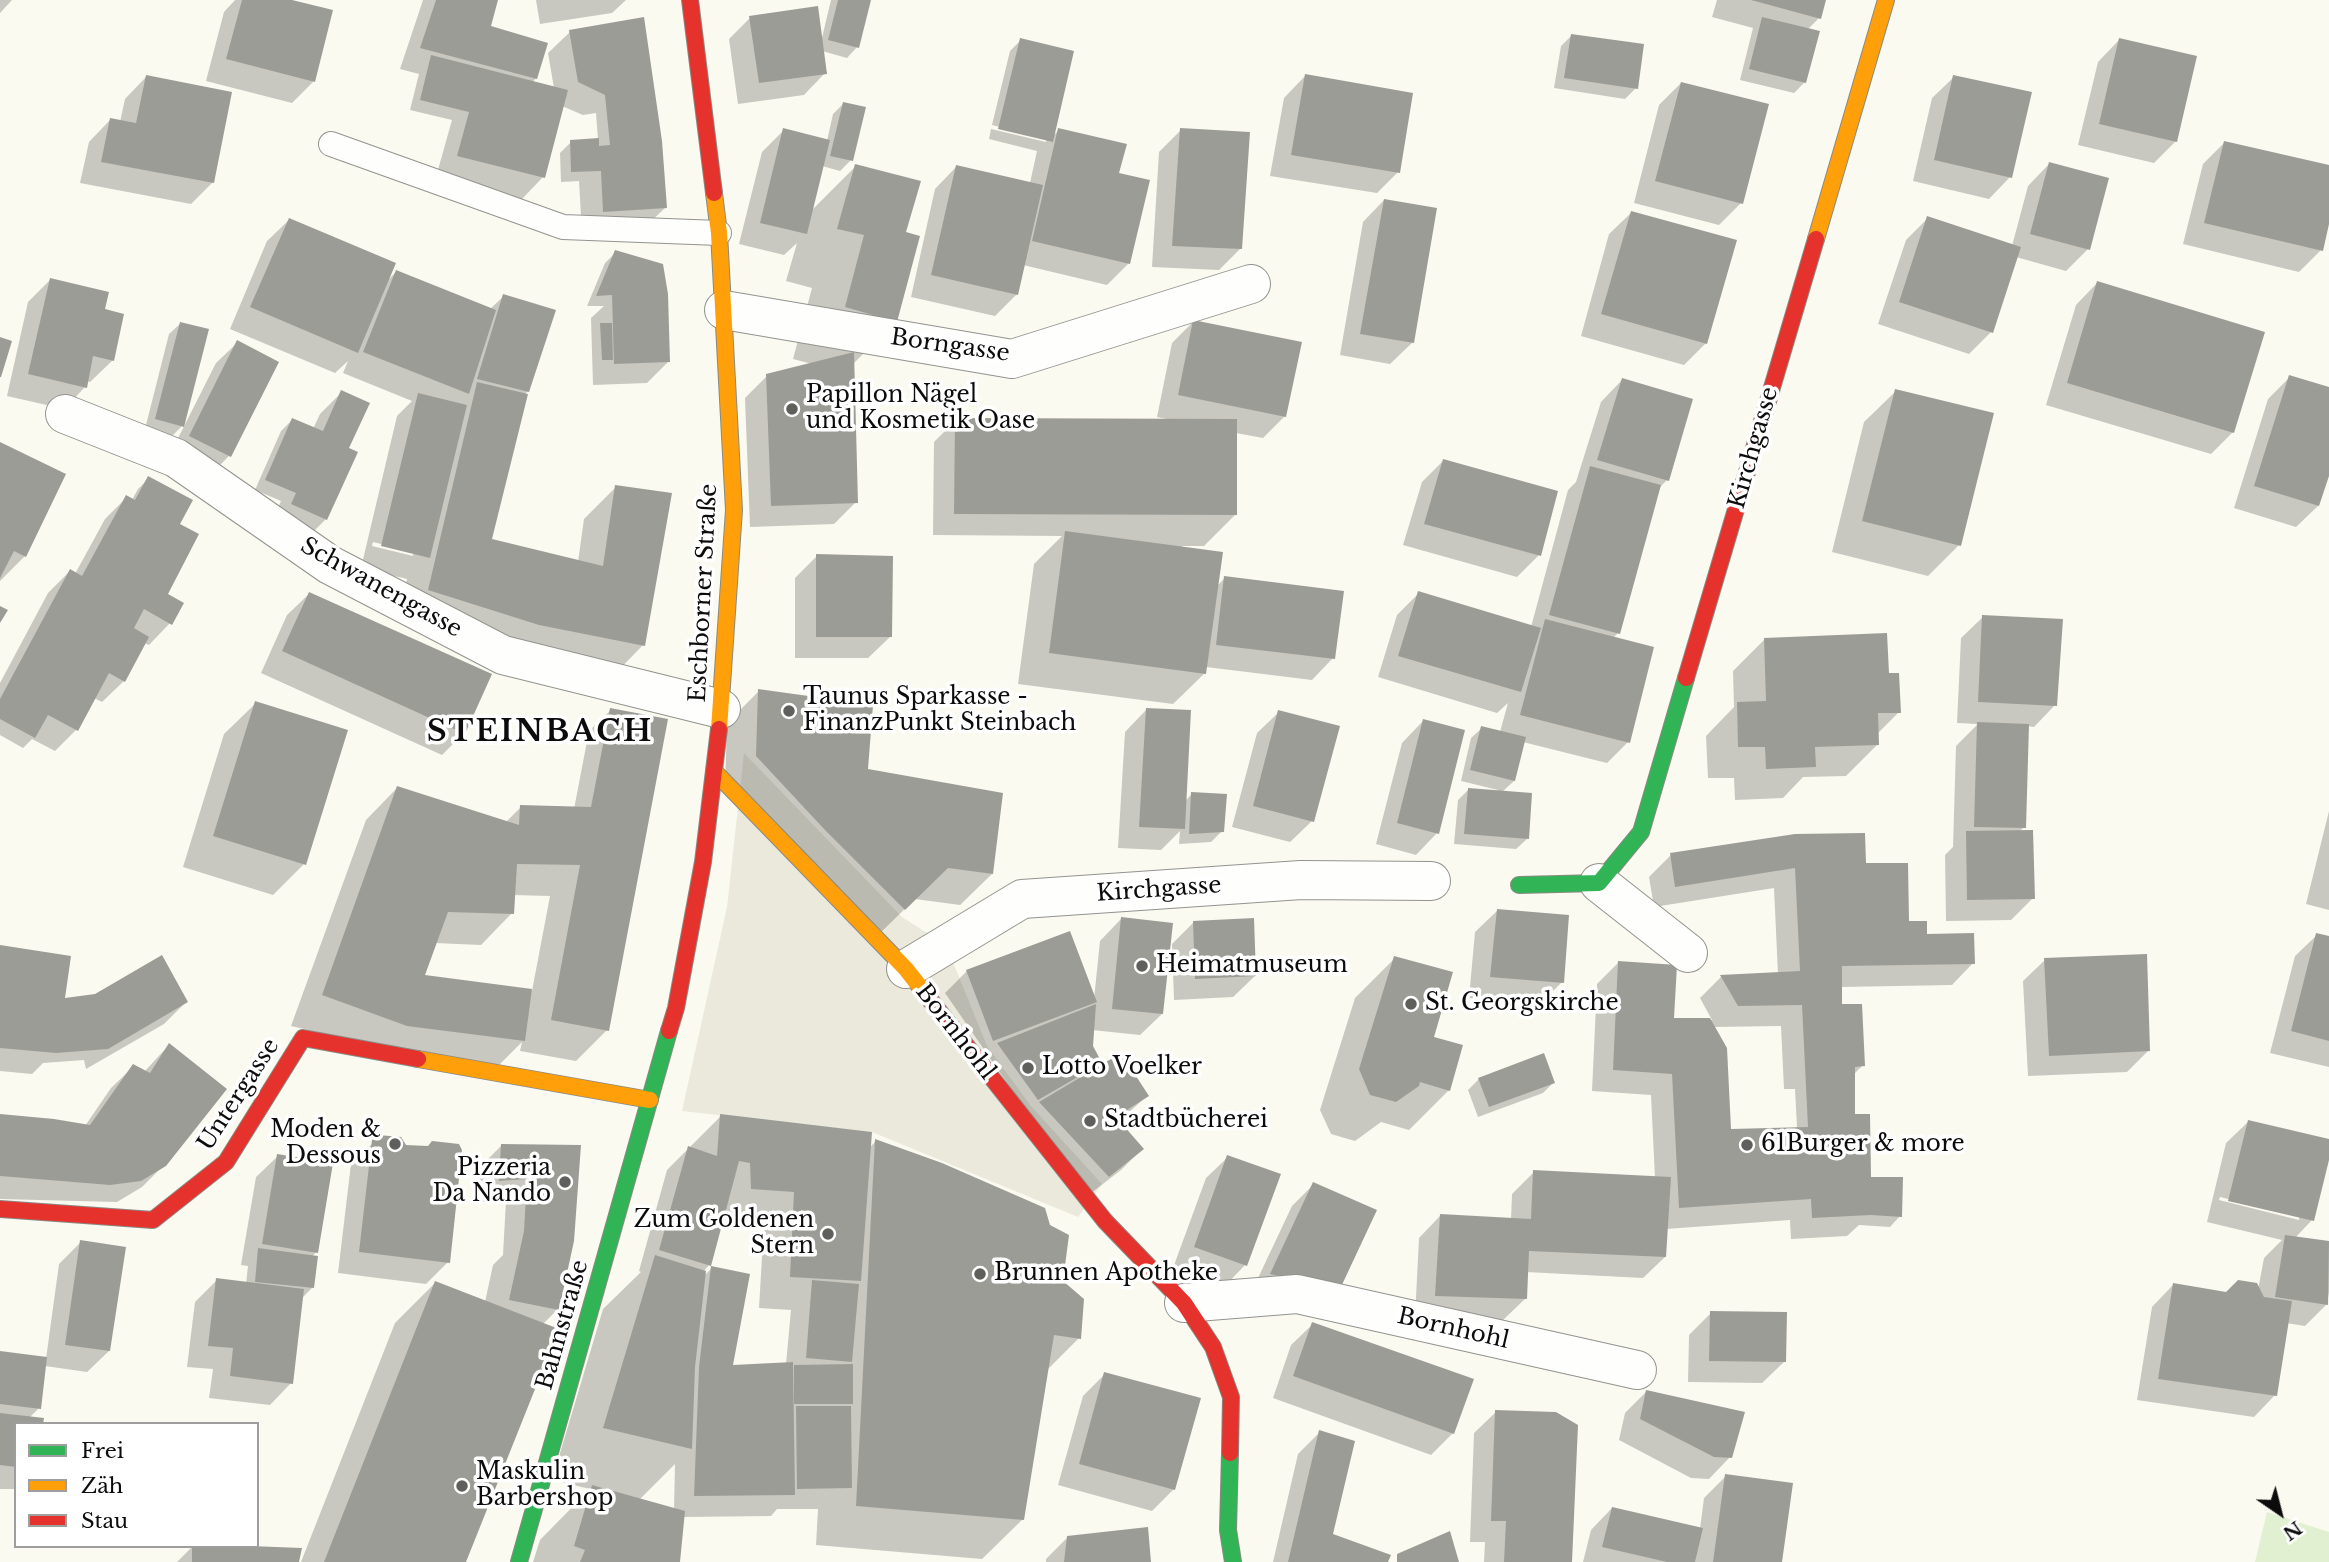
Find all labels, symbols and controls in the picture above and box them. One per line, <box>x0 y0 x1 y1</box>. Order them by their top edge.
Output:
street label: Borngasse <box>889 324 1011 368</box>
place label: Papillon Nägel und Kosmetik Oase <box>806 382 1035 436</box>
street label: Kirchgasse <box>1723 384 1785 512</box>
marker: Papillon Nägel und Kosmetik Oase <box>784 401 800 417</box>
street label: Eschborner Straße <box>684 483 724 703</box>
street label: Schwanengasse <box>296 532 466 644</box>
place label: Taunus Sparkasse - FinanzPunkt Steinbach <box>803 684 1076 738</box>
marker: Taunus Sparkasse - FinanzPunkt Steinbach <box>781 703 797 719</box>
district label: STEINBACH <box>428 715 652 751</box>
street label: Kirchgasse <box>1096 872 1222 908</box>
place label: Heimatmuseum <box>1156 952 1348 980</box>
marker: Heimatmuseum <box>1134 958 1150 974</box>
street label: Bornhohl <box>909 979 1001 1085</box>
place label: St. Georgskirche <box>1425 990 1619 1018</box>
marker: St. Georgskirche <box>1403 996 1419 1012</box>
street label: Untergasse <box>192 1034 286 1156</box>
place label: Lotto Voelker <box>1042 1054 1202 1082</box>
marker: Lotto Voelker <box>1020 1060 1036 1076</box>
place label: Stadtbücherei <box>1104 1107 1268 1135</box>
marker: Stadtbücherei <box>1082 1113 1098 1129</box>
place label: Moden & Dessous <box>270 1117 381 1171</box>
place label: 61Burger & more <box>1761 1131 1965 1159</box>
marker: Moden & Dessous <box>387 1136 403 1152</box>
marker: 61Burger & more <box>1739 1137 1755 1153</box>
place label: Pizzeria Da Nando <box>432 1155 551 1209</box>
marker: Pizzeria Da Nando <box>557 1174 573 1190</box>
place label: Zum Goldenen Stern <box>634 1207 814 1261</box>
marker: Zum Goldenen Stern <box>820 1226 836 1242</box>
street label: Bahnstraße <box>531 1257 595 1393</box>
place label: Brunnen Apotheke <box>994 1260 1218 1288</box>
marker: Brunnen Apotheke <box>972 1266 988 1282</box>
street label: Bornhohl <box>1395 1303 1511 1355</box>
legend <box>14 1422 259 1548</box>
text: Frei <box>81 1438 124 1464</box>
place label: Maskulin Barbershop <box>476 1459 613 1513</box>
text: Zäh <box>81 1473 123 1499</box>
marker: Maskulin Barbershop <box>454 1478 470 1494</box>
north arrow <box>2245 1478 2315 1548</box>
text: Stau <box>81 1508 128 1534</box>
text: N <box>2278 1516 2306 1545</box>

